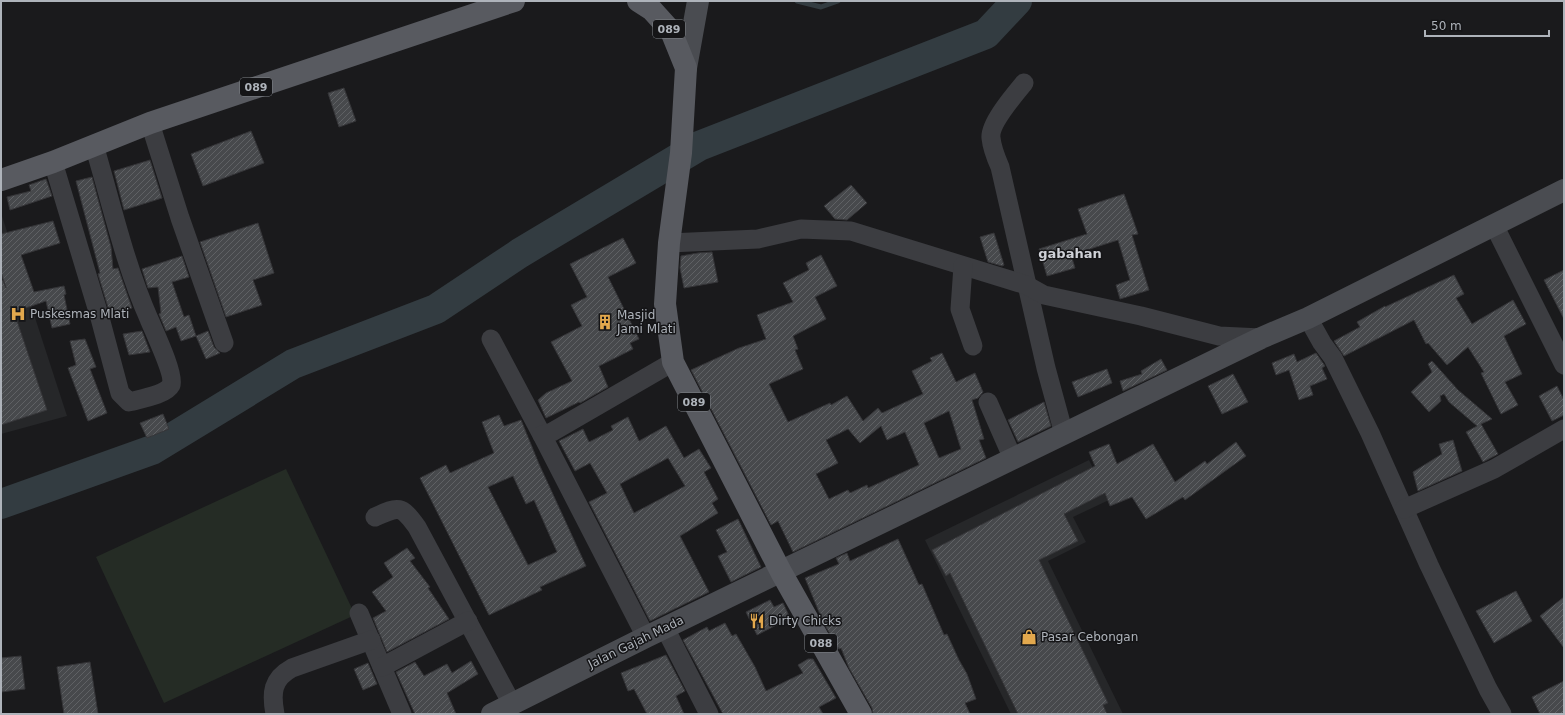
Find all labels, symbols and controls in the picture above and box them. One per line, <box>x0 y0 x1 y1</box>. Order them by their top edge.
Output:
scale bar <box>1425 12 1549 38</box>
text: 50 m <box>1431 19 1462 33</box>
road number: 089 <box>653 20 685 38</box>
road number: 089 <box>240 78 272 96</box>
district label: gabahan <box>1038 246 1102 261</box>
hospital icon: Puskesmas Mlati <box>9 305 27 323</box>
place label: Puskesmas Mlati <box>30 307 129 321</box>
place label: Masjid Jami Mlati <box>616 308 676 336</box>
building icon: Masjid Jami Mlati <box>596 313 614 331</box>
road number: 089 <box>678 393 710 411</box>
restaurant icon: Dirty Chicks <box>748 612 766 630</box>
street label: Jalan Gajah Mada <box>585 613 686 672</box>
place label: Dirty Chicks <box>769 614 841 628</box>
shop icon: Pasar Cebongan <box>1020 628 1038 646</box>
place label: Pasar Cebongan <box>1041 630 1138 644</box>
road number: 088 <box>805 634 837 652</box>

